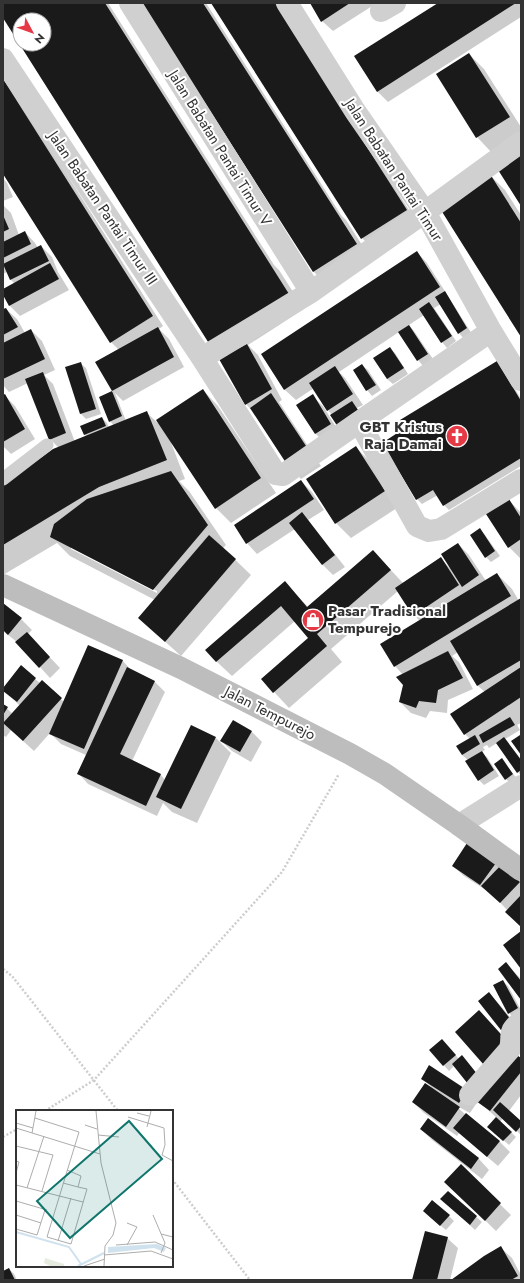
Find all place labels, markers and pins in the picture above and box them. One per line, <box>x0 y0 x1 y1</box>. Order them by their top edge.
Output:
place label: GBT Kristus Raja Damai <box>359 416 442 455</box>
church icon: GBT Kristus Raja Damai <box>444 423 470 449</box>
place label: Pasar Tradisional Tempurejo <box>328 600 446 639</box>
shop icon: Pasar Tradisional Tempurejo <box>300 607 326 633</box>

